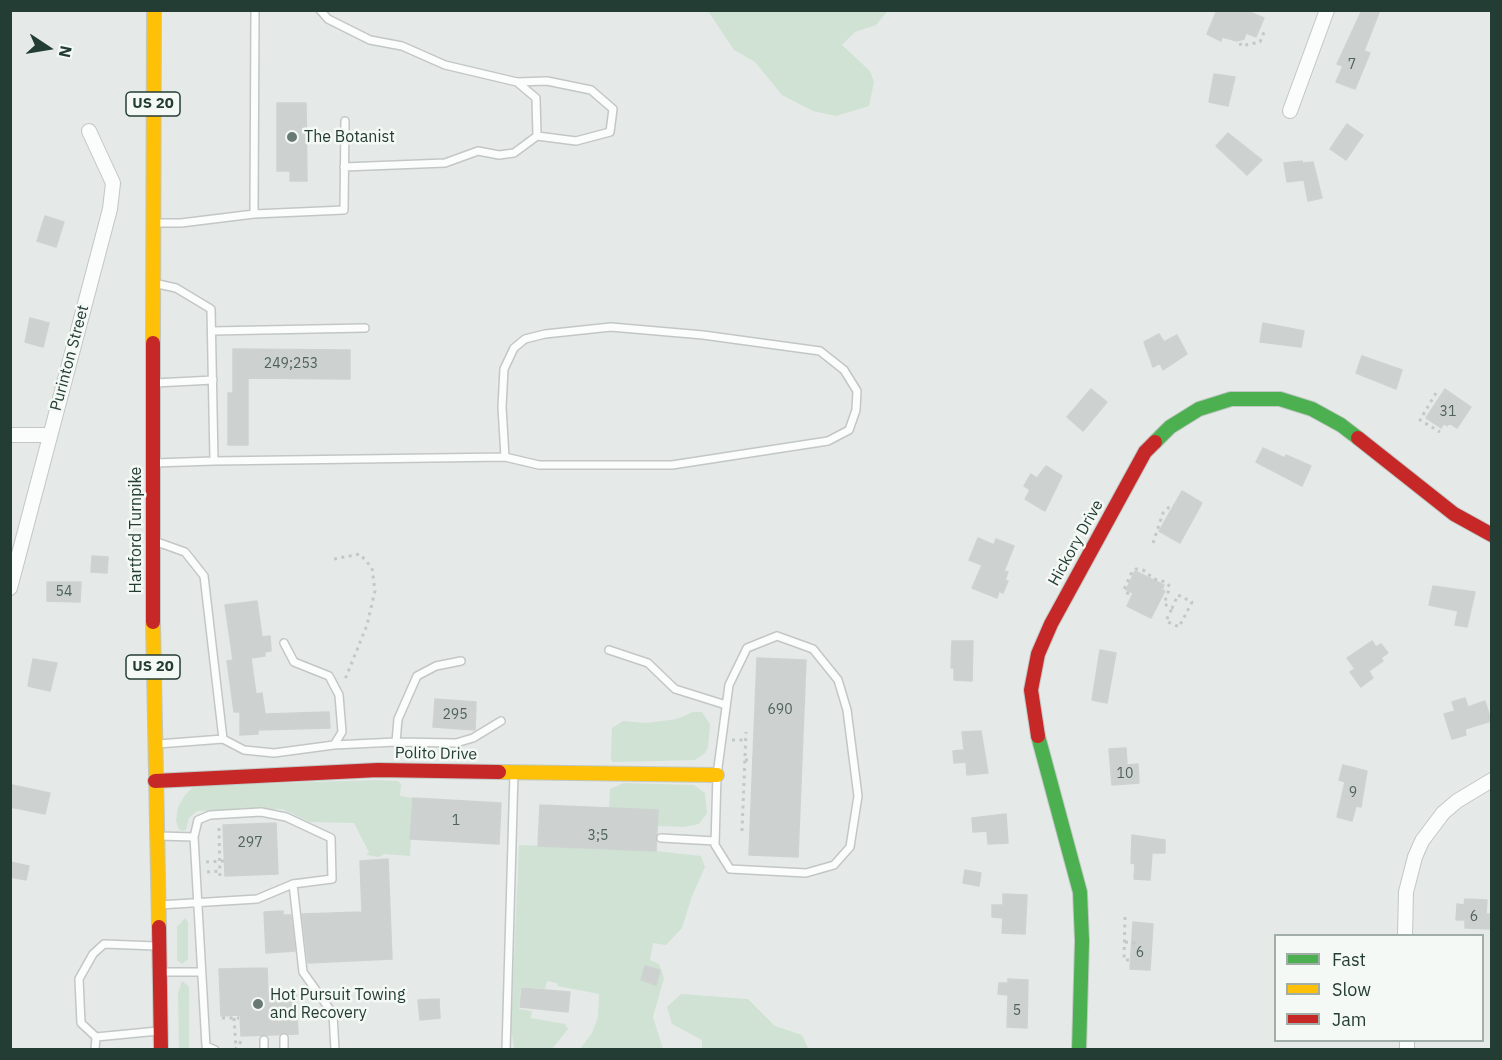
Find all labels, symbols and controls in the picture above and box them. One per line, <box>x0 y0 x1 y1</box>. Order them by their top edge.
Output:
north arrow <box>18 18 78 78</box>
text: N <box>55 44 77 59</box>
house number: 7 <box>1348 57 1356 73</box>
road number: US 20 <box>126 92 180 116</box>
place label: The Botanist <box>304 127 395 147</box>
marker: The Botanist <box>285 130 299 144</box>
street label: Purinton Street <box>47 303 93 413</box>
house number: 249;253 <box>264 356 318 372</box>
house number: 31 <box>1440 404 1456 420</box>
street label: Hartford Turnpike <box>126 467 146 593</box>
street label: Hickory Drive <box>1044 497 1108 589</box>
house number: 54 <box>56 584 72 600</box>
road number: US 20 <box>126 655 180 679</box>
house number: 690 <box>767 702 793 718</box>
house number: 295 <box>442 707 468 723</box>
street label: Polito Drive <box>395 744 477 764</box>
house number: 10 <box>1117 766 1133 782</box>
house number: 9 <box>1349 785 1357 801</box>
house number: 1 <box>452 813 460 829</box>
house number: 3;5 <box>588 828 608 844</box>
house number: 297 <box>237 835 263 851</box>
house number: 6 <box>1470 909 1478 925</box>
legend <box>1274 934 1484 1042</box>
house number: 6 <box>1136 945 1144 961</box>
text: Fast <box>1332 948 1366 971</box>
text: Slow <box>1332 978 1371 1001</box>
place label: Hot Pursuit Towing and Recovery <box>270 985 405 1023</box>
marker: Hot Pursuit Towing and Recovery <box>251 997 265 1011</box>
house number: 5 <box>1013 1003 1021 1019</box>
text: Jam <box>1332 1008 1367 1031</box>

